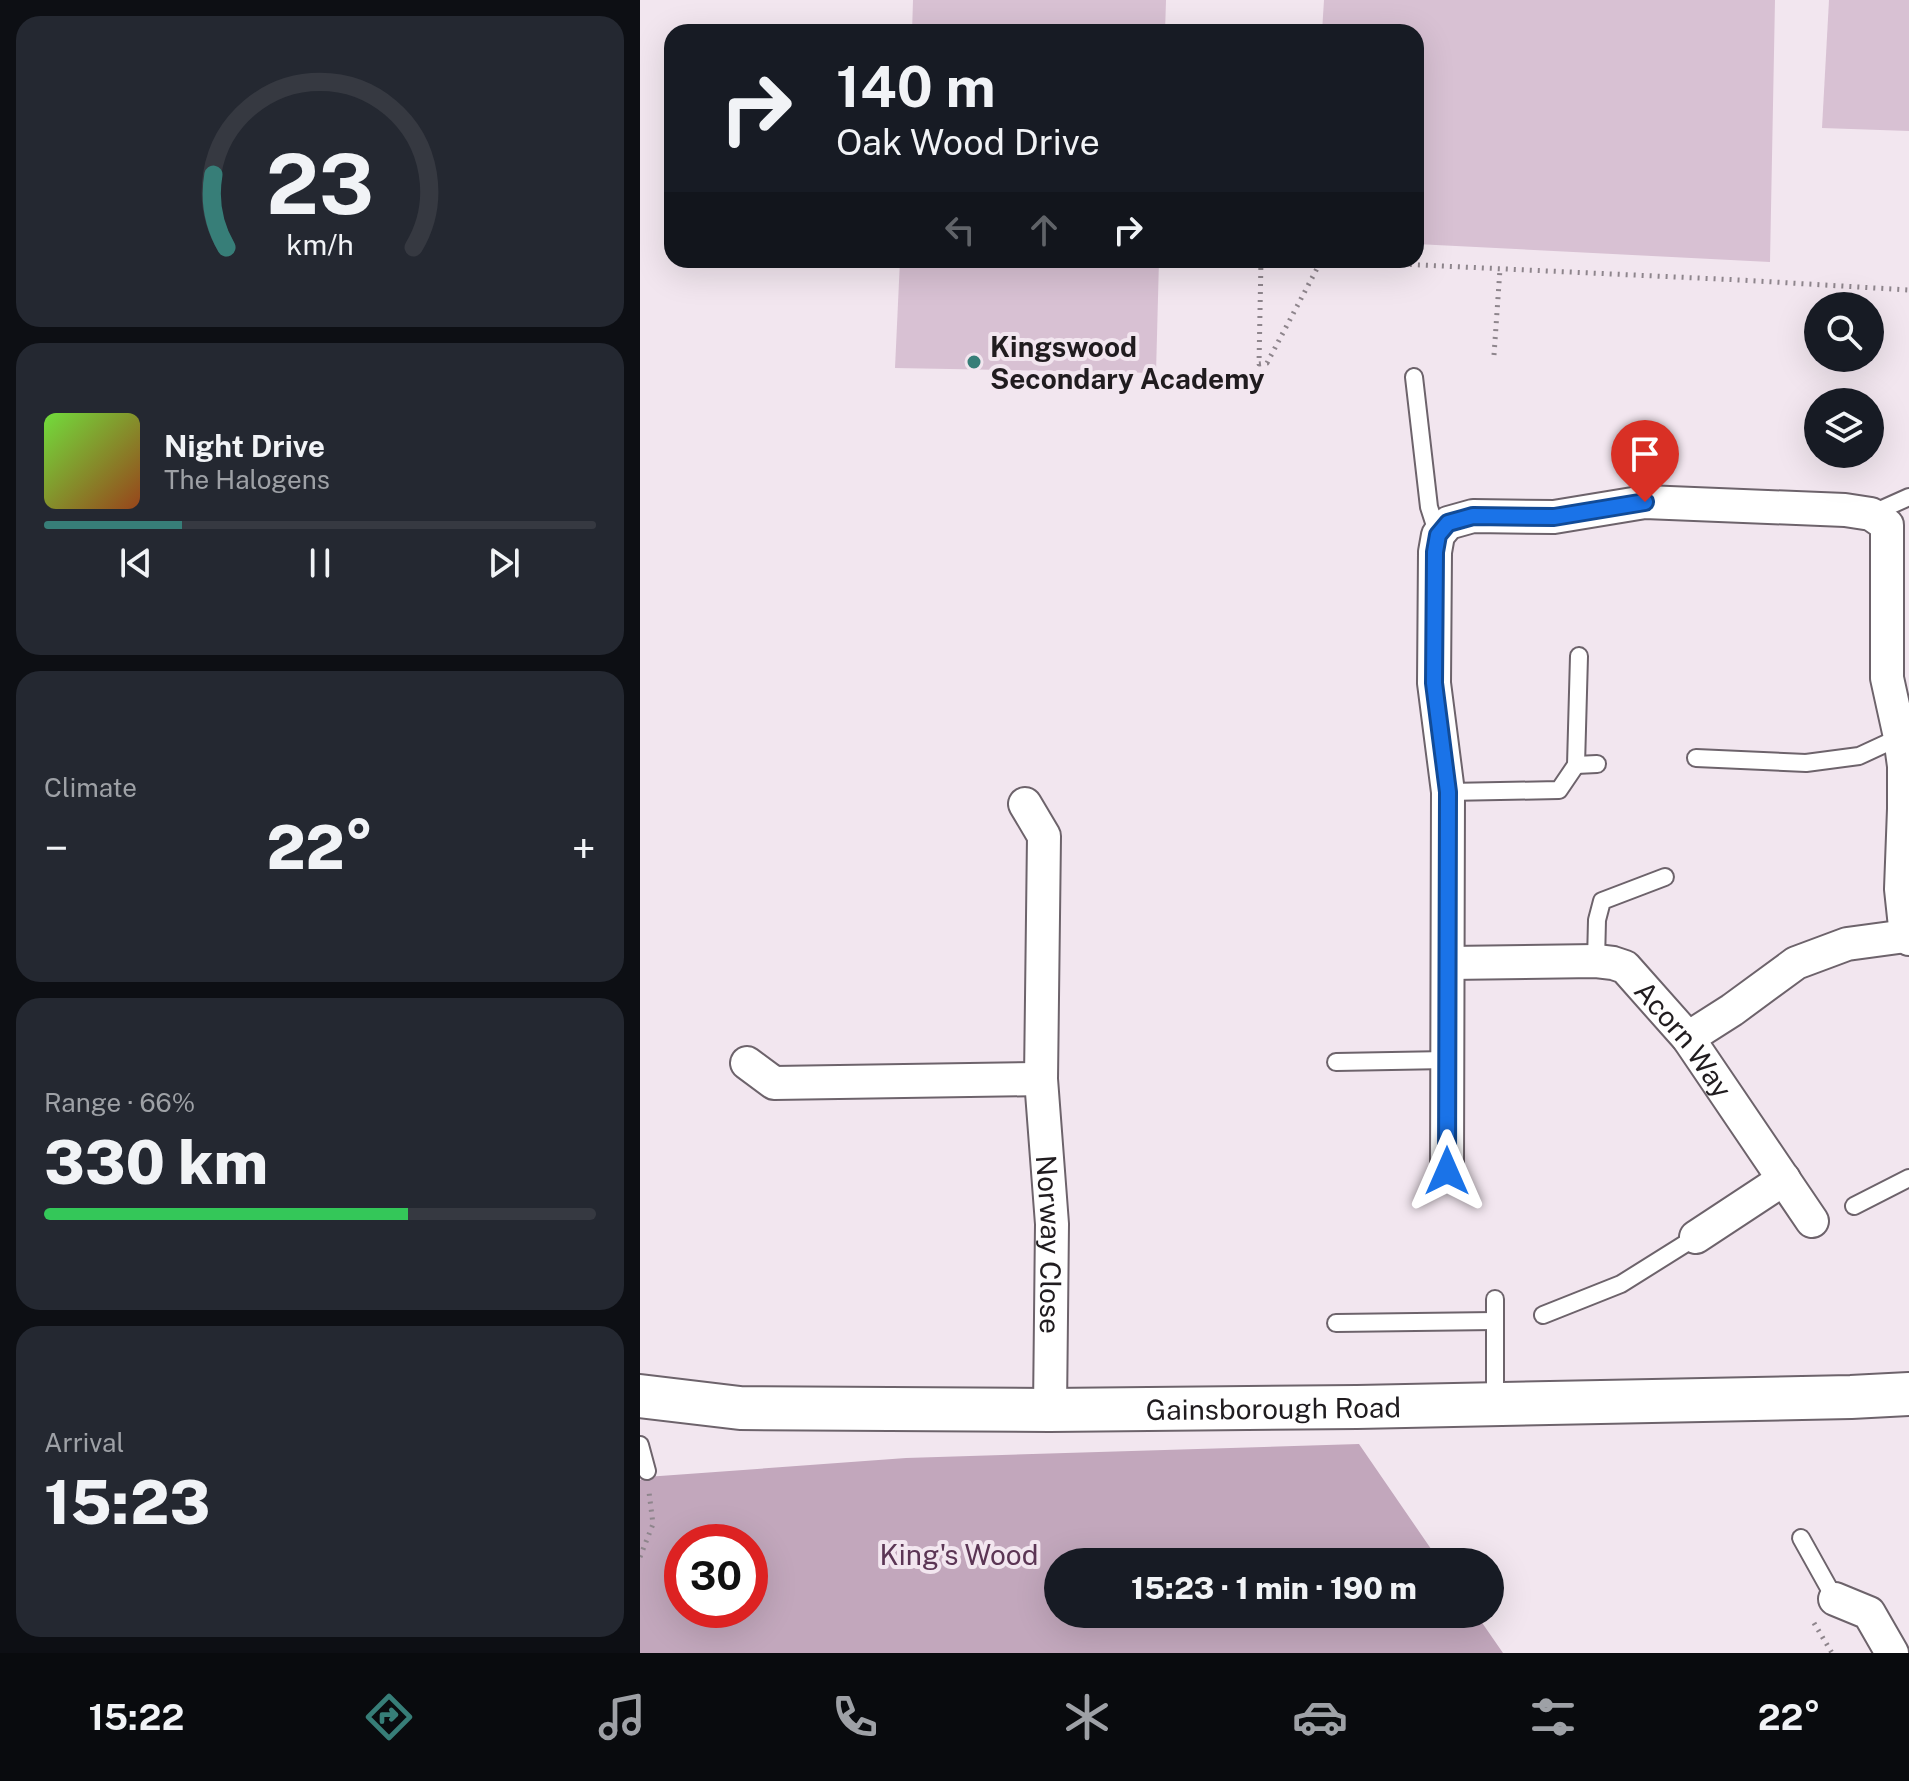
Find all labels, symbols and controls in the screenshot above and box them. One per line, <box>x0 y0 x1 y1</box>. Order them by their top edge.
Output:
text: 140 m <box>836 54 996 120</box>
icon: right <box>704 56 808 160</box>
text: Oak Wood Drive <box>836 121 1100 163</box>
text: 23 <box>266 134 374 232</box>
icon: left <box>938 208 982 252</box>
icon: ahead <box>1022 208 1066 252</box>
icon: right <box>1106 208 1150 252</box>
text: km/h <box>286 228 354 261</box>
map controls <box>1804 292 1884 468</box>
button: search <box>1804 292 1884 372</box>
place label: Kingswood Secondary Academy <box>990 330 1265 395</box>
marker: Kingswood Secondary Academy <box>965 353 983 371</box>
button: layers <box>1804 388 1884 468</box>
pin <box>1611 420 1679 502</box>
text: Night Drive <box>164 428 325 464</box>
icon: arrive <box>1623 432 1667 476</box>
text: The Halogens <box>164 464 330 495</box>
icon: previous <box>114 541 158 585</box>
icon: pause <box>298 541 342 585</box>
icon: next <box>482 541 526 585</box>
text: Climate <box>44 772 137 803</box>
text: 22° <box>266 812 374 883</box>
text: − <box>44 822 68 874</box>
text: + <box>572 822 596 874</box>
street label: Acorn Way <box>1628 974 1740 1104</box>
text: Range · 66% <box>44 1087 195 1118</box>
text: 330 km <box>44 1127 268 1198</box>
position arrow <box>1405 1129 1489 1213</box>
street label: Norway Close <box>1030 1154 1069 1334</box>
street label: Gainsborough Road <box>1145 1390 1401 1426</box>
text: Arrival <box>44 1427 124 1458</box>
text: 15:23 <box>44 1467 210 1538</box>
speed limit sign: 30 <box>664 1524 768 1628</box>
park label: King's Wood <box>880 1538 1038 1571</box>
text: 15:23 · 1 min · 190 m <box>1131 1570 1417 1606</box>
icon: directions <box>361 1689 417 1745</box>
icon: music <box>594 1689 650 1745</box>
icon: phone <box>827 1689 883 1745</box>
icon: climate <box>1059 1689 1115 1745</box>
icon: car <box>1292 1689 1348 1745</box>
icon: filters <box>1525 1689 1581 1745</box>
text: 15:22 <box>88 1696 184 1738</box>
text: 22° <box>1758 1696 1821 1738</box>

